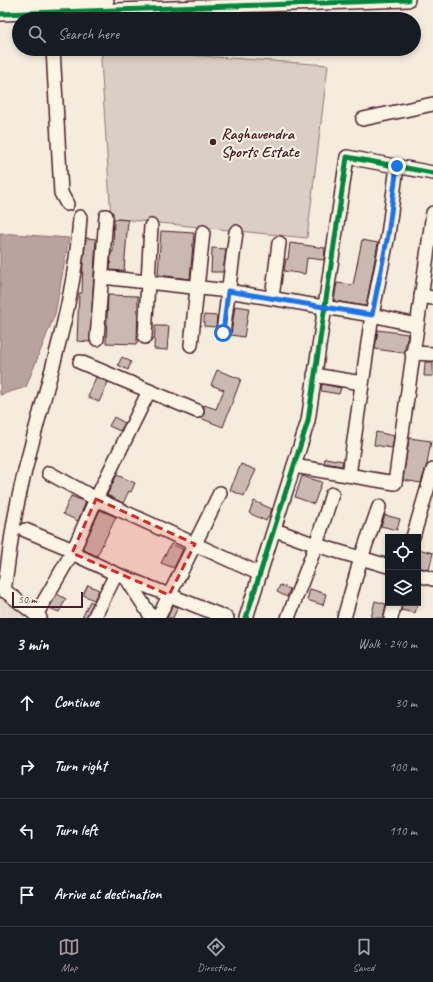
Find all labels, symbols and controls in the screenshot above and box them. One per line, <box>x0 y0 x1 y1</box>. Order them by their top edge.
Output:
search box <box>12 12 421 56</box>
icon: search <box>26 23 48 45</box>
text: Search here <box>58 25 119 44</box>
place label: Raghavendra Sports Estate <box>221 124 300 162</box>
marker: Raghavendra Sports Estate <box>208 137 218 147</box>
route end <box>388 157 406 175</box>
route start <box>214 324 232 342</box>
map controls <box>385 534 421 606</box>
button: locate <box>385 534 421 570</box>
button: layers <box>385 570 421 606</box>
scale bar <box>12 590 83 609</box>
text: 50 m <box>18 592 37 606</box>
text: 3 min <box>16 634 49 655</box>
text: Walk · 240 m <box>358 636 417 652</box>
icon: ahead <box>16 692 38 714</box>
text: Continue <box>54 693 99 712</box>
text: 30 m <box>395 695 417 711</box>
icon: right <box>16 756 38 778</box>
text: Turn right <box>54 757 107 776</box>
text: 100 m <box>389 759 417 775</box>
icon: left <box>16 820 38 842</box>
text: Turn left <box>54 821 97 840</box>
text: 110 m <box>389 823 417 839</box>
icon: arrive <box>16 884 38 906</box>
text: Arrive at destination <box>54 885 161 904</box>
tab: Map <box>58 936 80 974</box>
tab: Directions <box>197 936 236 974</box>
tab: Saved <box>353 936 375 974</box>

